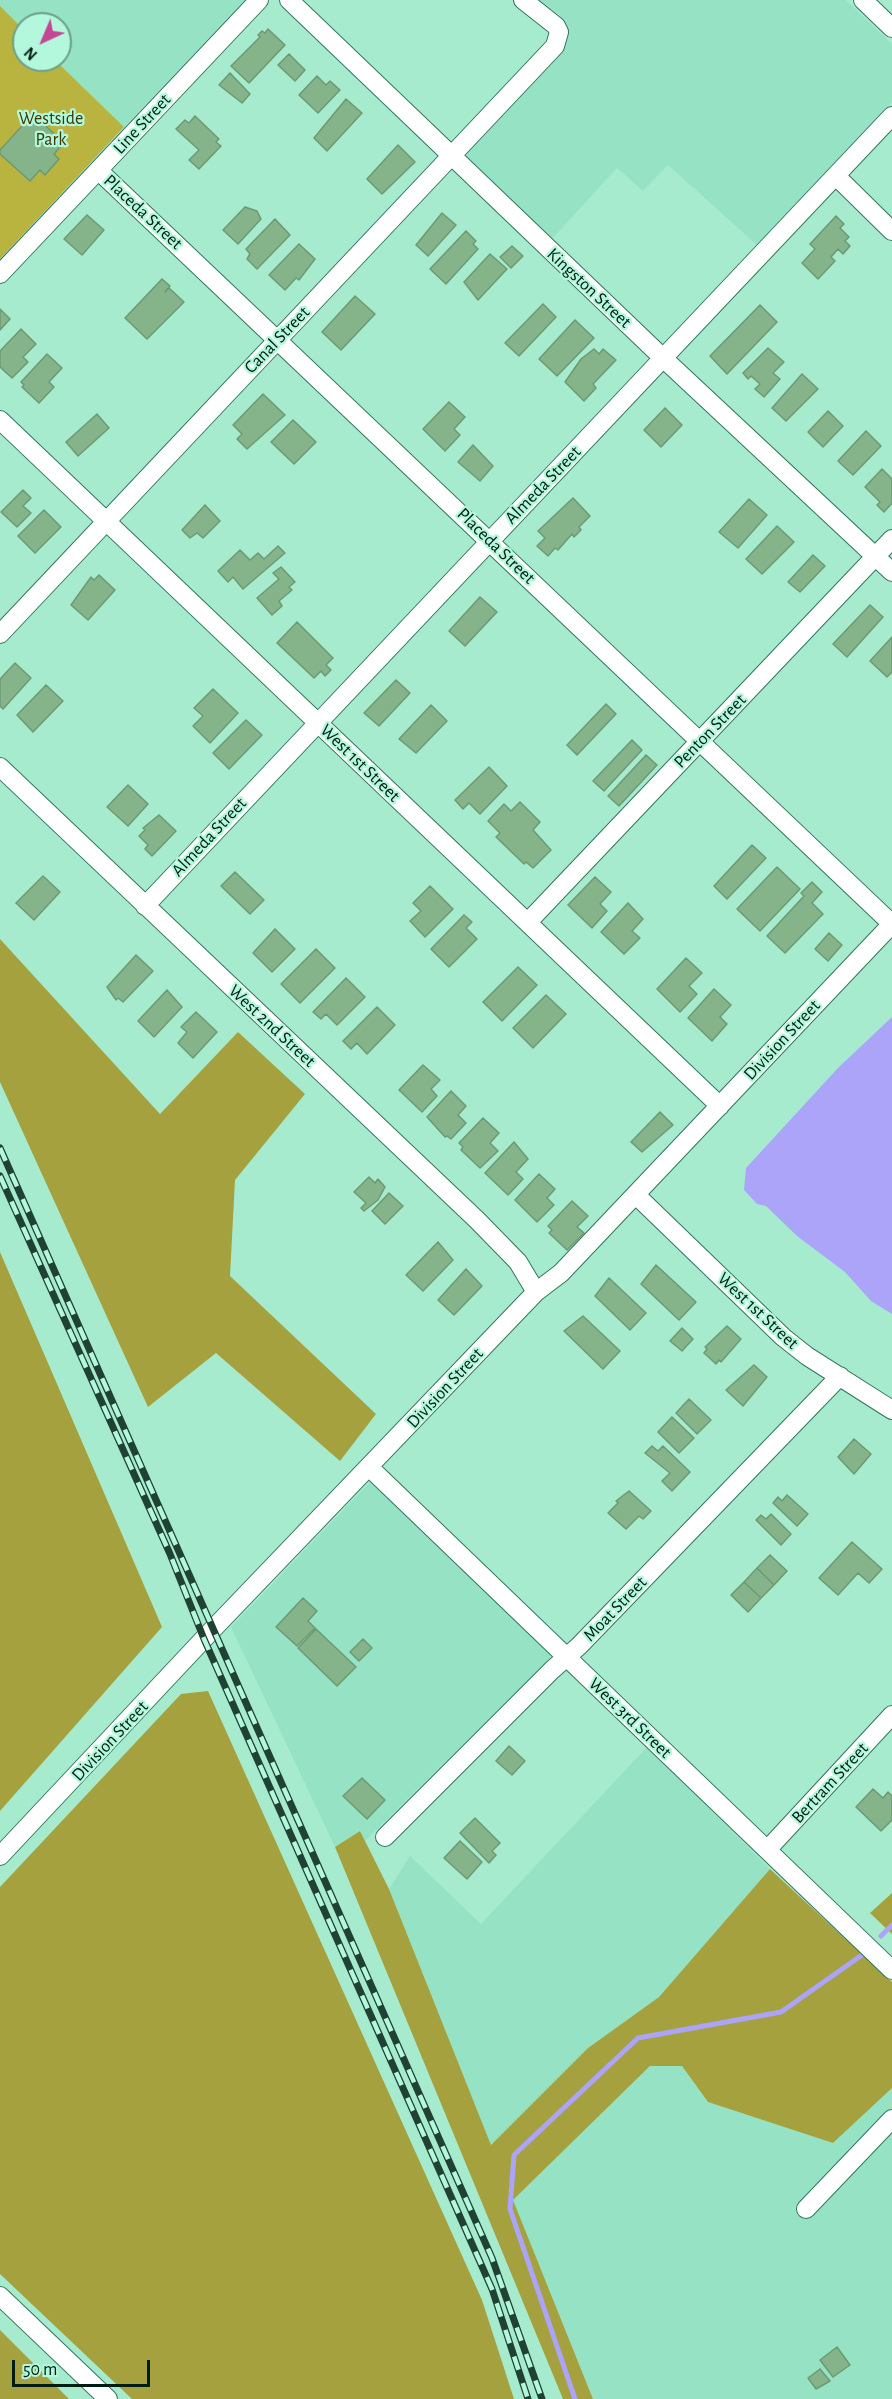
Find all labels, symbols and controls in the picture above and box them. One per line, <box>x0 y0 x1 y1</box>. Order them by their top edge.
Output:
north arrow <box>12 12 72 72</box>
text: N <box>21 44 40 63</box>
street label: Line Street <box>109 89 175 159</box>
park label: Westside Park <box>19 108 83 150</box>
street label: Placeda Street <box>99 170 187 254</box>
street label: Kingston Street <box>542 243 636 333</box>
street label: Canal Street <box>240 302 314 378</box>
street label: Almeda Street <box>500 441 586 529</box>
street label: Placeda Street <box>452 503 540 589</box>
street label: Penton Street <box>669 689 751 773</box>
street label: West 1st Street <box>315 719 405 807</box>
street label: Almeda Street <box>167 793 251 881</box>
street label: West 2nd Street <box>224 980 320 1072</box>
street label: Division Street <box>739 995 825 1085</box>
street label: West 1st Street <box>713 1268 803 1354</box>
street label: Division Street <box>402 1343 488 1433</box>
street label: Moat Street <box>579 1572 651 1646</box>
street label: West 3rd Street <box>584 1673 676 1763</box>
street label: Division Street <box>67 1696 153 1786</box>
street label: Bertram Street <box>787 1738 873 1828</box>
scale bar <box>15 2348 153 2386</box>
text: 50 m <box>23 2361 57 2379</box>

